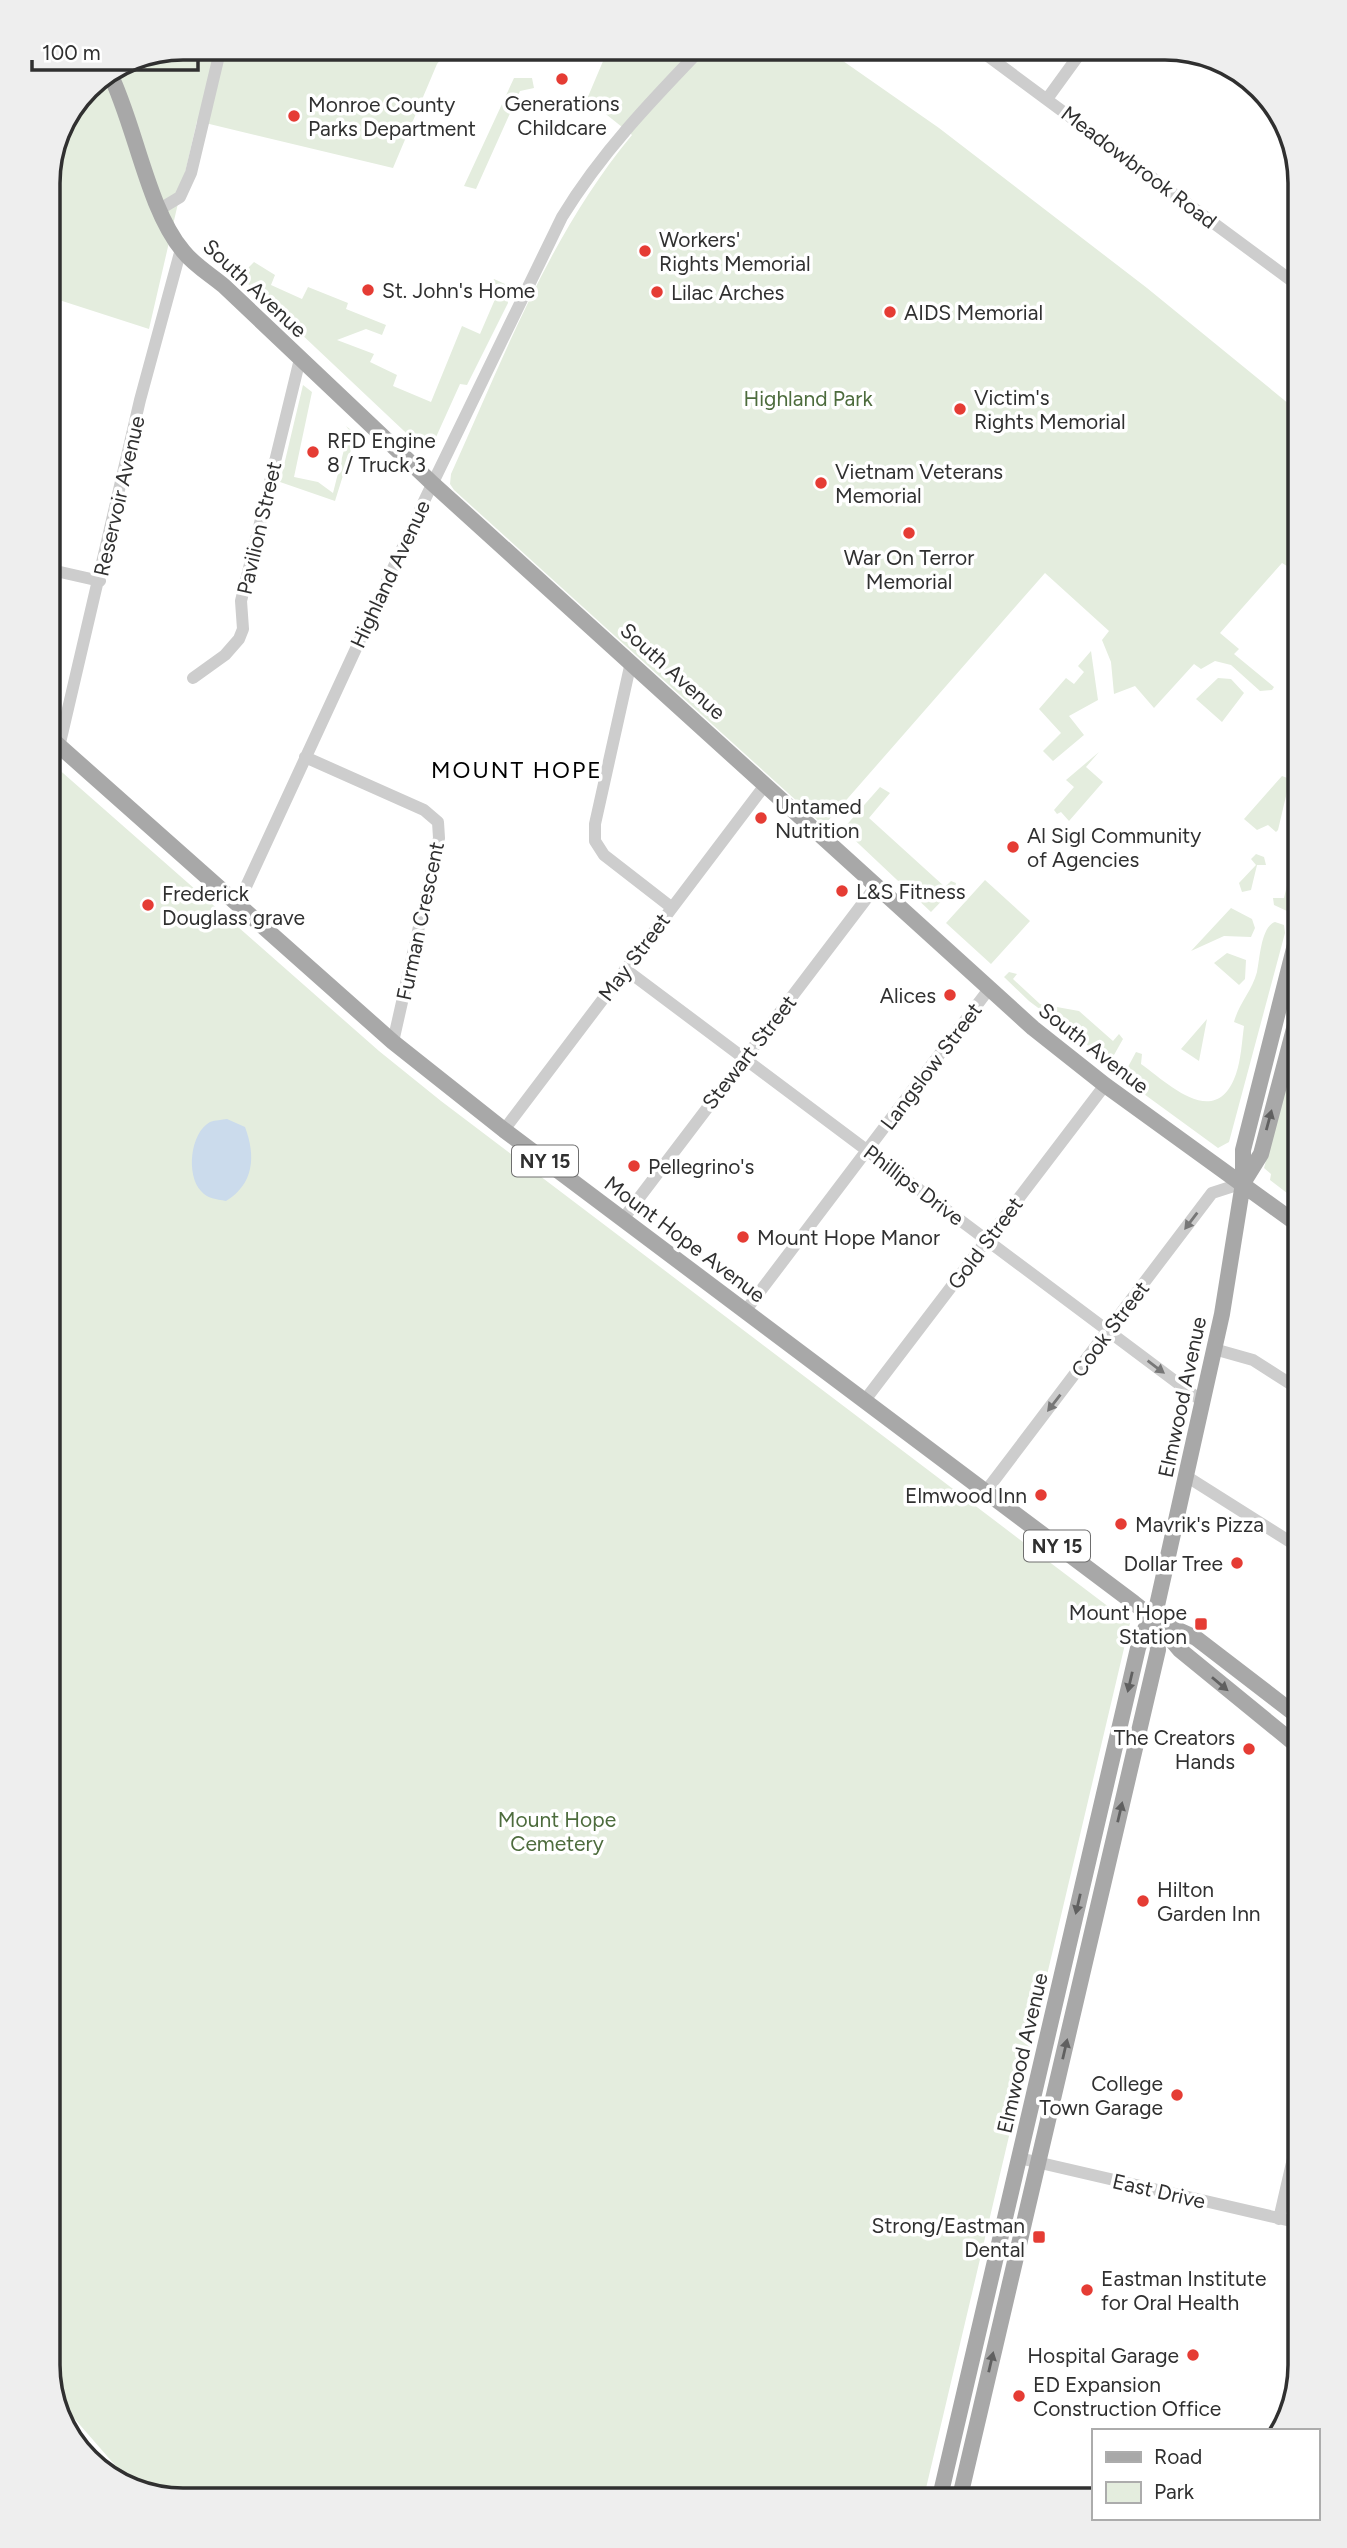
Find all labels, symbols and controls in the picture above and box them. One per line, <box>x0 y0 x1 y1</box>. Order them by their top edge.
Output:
scale bar <box>32 28 198 72</box>
text: 100 m <box>42 40 101 65</box>
marker: Generations Childcare <box>554 71 570 87</box>
place label: Generations Childcare <box>505 91 619 140</box>
place label: Monroe County Parks Department <box>308 92 476 141</box>
street label: Meadowbrook Road <box>1056 100 1222 234</box>
marker: Monroe County Parks Department <box>286 108 302 124</box>
place label: Workers' Rights Memorial <box>659 227 811 276</box>
street label: South Avenue <box>198 234 312 342</box>
marker: Workers' Rights Memorial <box>637 243 653 259</box>
place label: St. John's Home <box>382 278 535 303</box>
place label: Lilac Arches <box>671 280 784 305</box>
marker: St. John's Home <box>360 282 376 298</box>
marker: Lilac Arches <box>649 284 665 300</box>
place label: AIDS Memorial <box>904 300 1043 325</box>
marker: AIDS Memorial <box>882 304 898 320</box>
place label: Victim's Rights Memorial <box>974 385 1126 434</box>
park label: Highland Park <box>743 386 873 411</box>
marker: Victim's Rights Memorial <box>952 401 968 417</box>
street label: Reservoir Avenue <box>88 413 150 579</box>
place label: RFD Engine 8 / Truck 3 <box>327 428 436 477</box>
marker: RFD Engine 8 / Truck 3 <box>305 444 321 460</box>
street label: Pavilion Street <box>232 459 286 597</box>
place label: Vietnam Veterans Memorial <box>835 459 1003 508</box>
marker: Vietnam Veterans Memorial <box>813 475 829 491</box>
street label: Highland Avenue <box>345 496 435 652</box>
marker: War On Terror Memorial <box>901 525 917 541</box>
place label: War On Terror Memorial <box>844 545 974 594</box>
street label: South Avenue <box>615 617 731 725</box>
district label: MOUNT HOPE <box>431 756 603 784</box>
place label: Untamed Nutrition <box>775 794 862 843</box>
marker: Untamed Nutrition <box>753 810 769 826</box>
place label: Al Sigl Community of Agencies <box>1027 823 1201 872</box>
street label: Furman Crescent <box>391 839 449 1003</box>
marker: Al Sigl Community of Agencies <box>1005 839 1021 855</box>
place label: L&S Fitness <box>856 879 966 904</box>
place label: Frederick Douglass grave <box>162 881 305 930</box>
marker: L&S Fitness <box>834 883 850 899</box>
marker: Frederick Douglass grave <box>140 897 156 913</box>
street label: May Street <box>593 908 675 1006</box>
place label: Alices <box>880 983 936 1008</box>
marker: Alices <box>942 987 958 1003</box>
street label: Stewart Street <box>697 990 801 1114</box>
street label: South Avenue <box>1034 997 1154 1099</box>
street label: Langslow Street <box>875 998 987 1134</box>
one-way arrow <box>1265 1110 1275 1131</box>
street label: Phillips Drive <box>859 1139 969 1231</box>
road number: NY 15 <box>512 1146 578 1176</box>
place label: Pellegrino's <box>648 1154 754 1179</box>
marker: Pellegrino's <box>626 1158 642 1174</box>
street label: Mount Hope Avenue <box>600 1170 770 1308</box>
street label: Gold Street <box>942 1192 1028 1294</box>
one-way arrow <box>1183 1212 1198 1230</box>
place label: Mount Hope Manor <box>757 1225 940 1250</box>
marker: Mount Hope Manor <box>735 1229 751 1245</box>
street label: Cook Street <box>1066 1276 1154 1382</box>
street label: Elmwood Avenue <box>1153 1314 1211 1480</box>
one-way arrow <box>1146 1360 1165 1374</box>
one-way arrow <box>1047 1394 1061 1412</box>
place label: Elmwood Inn <box>905 1483 1027 1508</box>
marker: Elmwood Inn <box>1033 1487 1049 1503</box>
place label: Mavrik's Pizza <box>1135 1512 1264 1537</box>
marker: Mavrik's Pizza <box>1113 1516 1129 1532</box>
road number: NY 15 <box>1024 1530 1090 1562</box>
place label: Dollar Tree <box>1123 1551 1223 1576</box>
marker: Dollar Tree <box>1229 1555 1245 1571</box>
place label: Mount Hope Station <box>1069 1600 1187 1649</box>
marker: Mount Hope Station <box>1193 1616 1209 1632</box>
one-way arrow <box>1124 1671 1135 1693</box>
one-way arrow <box>1211 1676 1229 1691</box>
place label: The Creators Hands <box>1114 1725 1235 1774</box>
marker: The Creators Hands <box>1241 1741 1257 1757</box>
one-way arrow <box>1115 1801 1126 1823</box>
park label: Mount Hope Cemetery <box>498 1807 616 1856</box>
place label: Hilton Garden Inn <box>1157 1877 1261 1926</box>
one-way arrow <box>1072 1893 1083 1915</box>
marker: Hilton Garden Inn <box>1135 1893 1151 1909</box>
street label: Elmwood Avenue <box>991 1970 1053 2136</box>
one-way arrow <box>1059 2038 1070 2060</box>
place label: College Town Garage <box>1039 2071 1163 2120</box>
marker: College Town Garage <box>1169 2087 1185 2103</box>
street label: East Drive <box>1110 2168 1208 2214</box>
place label: Strong/Eastman Dental <box>872 2213 1025 2262</box>
marker: Strong/Eastman Dental <box>1031 2229 1047 2245</box>
place label: Eastman Institute for Oral Health <box>1101 2266 1266 2315</box>
marker: Eastman Institute for Oral Health <box>1079 2282 1095 2298</box>
place label: Hospital Garage <box>1027 2343 1179 2368</box>
marker: Hospital Garage <box>1185 2347 1201 2363</box>
one-way arrow <box>986 2351 997 2373</box>
place label: ED Expansion Construction Office <box>1033 2372 1221 2421</box>
marker: ED Expansion Construction Office <box>1011 2388 1027 2404</box>
legend <box>1092 2429 1319 2520</box>
text: Road <box>1154 2444 1202 2469</box>
text: Park <box>1154 2479 1195 2504</box>

